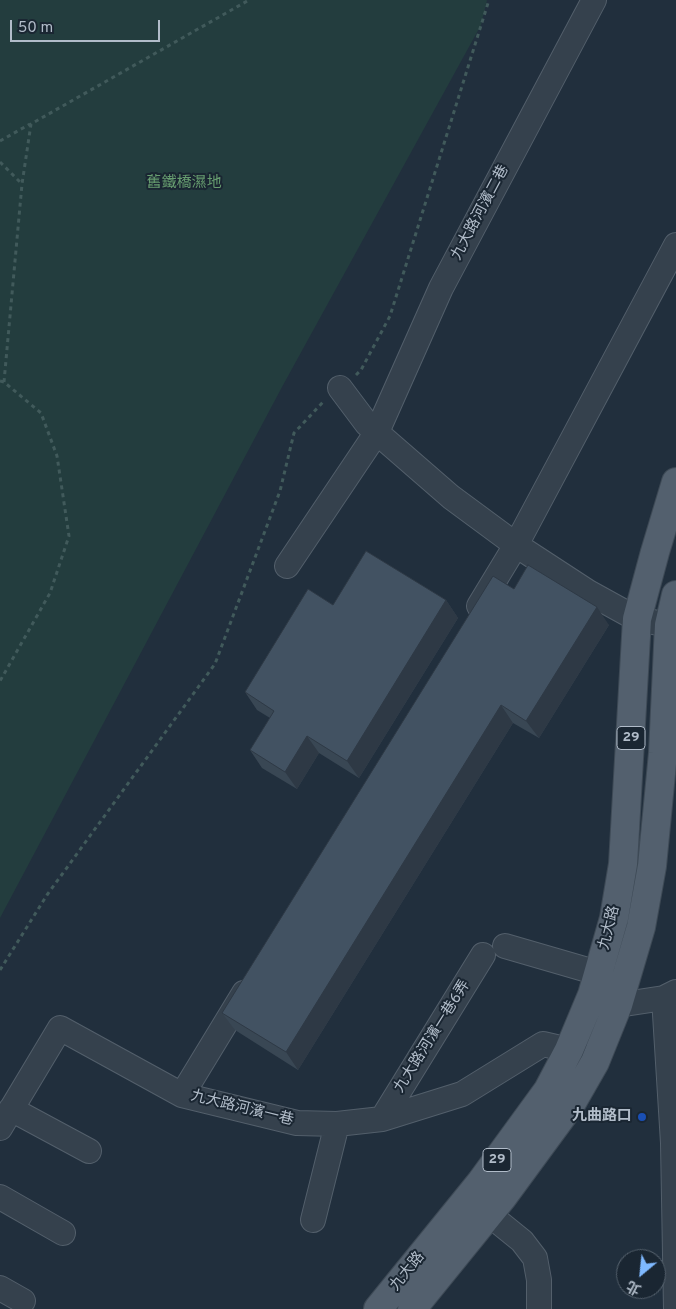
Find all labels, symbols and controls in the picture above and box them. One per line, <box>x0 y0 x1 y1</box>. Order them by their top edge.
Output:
scale bar <box>12 10 162 42</box>
text: 50 m <box>18 19 53 38</box>
street label: 九大路河濱二巷 <box>448 162 514 264</box>
park label: 舊鐵橋濕地 <box>147 175 221 193</box>
road number: 29 <box>617 726 645 750</box>
street label: 九大路 <box>596 904 624 952</box>
street label: 九大路河濱一巷6弄 <box>391 978 475 1096</box>
street label: 九大路河濱一巷 <box>189 1088 295 1130</box>
place label: 九曲路口 <box>572 1108 632 1126</box>
marker: 九曲路口 <box>636 1111 648 1123</box>
road number: 29 <box>483 1148 511 1172</box>
street label: 九大路 <box>387 1249 429 1295</box>
north arrow <box>616 1249 666 1299</box>
text: 北 <box>624 1276 644 1298</box>

